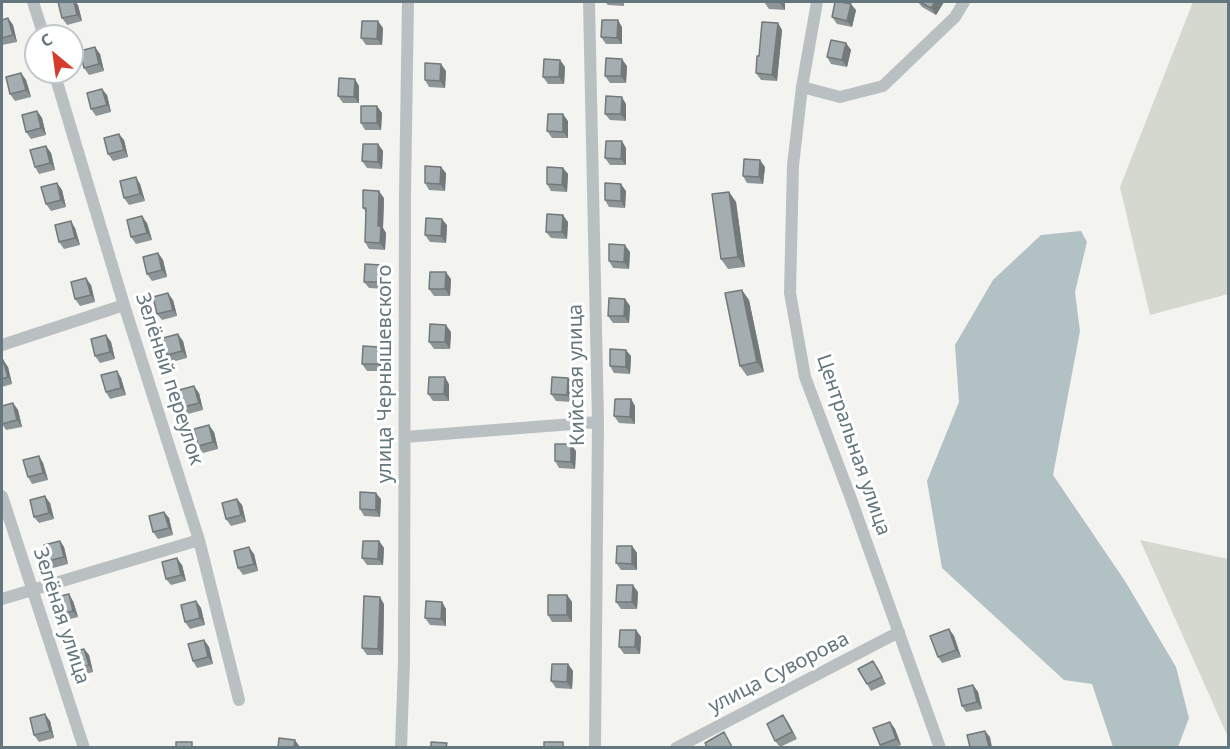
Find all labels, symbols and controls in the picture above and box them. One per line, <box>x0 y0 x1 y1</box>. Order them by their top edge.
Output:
north arrow <box>24 24 84 84</box>
text: С <box>36 28 56 52</box>
street label: улица Чернышевского <box>373 265 397 483</box>
street label: Зелёный переулок <box>130 290 208 468</box>
street label: Кийская улица <box>564 304 590 446</box>
street label: Центральная улица <box>811 351 895 539</box>
street label: Зелёная улица <box>28 545 94 687</box>
street label: улица Суворова <box>705 627 853 719</box>

